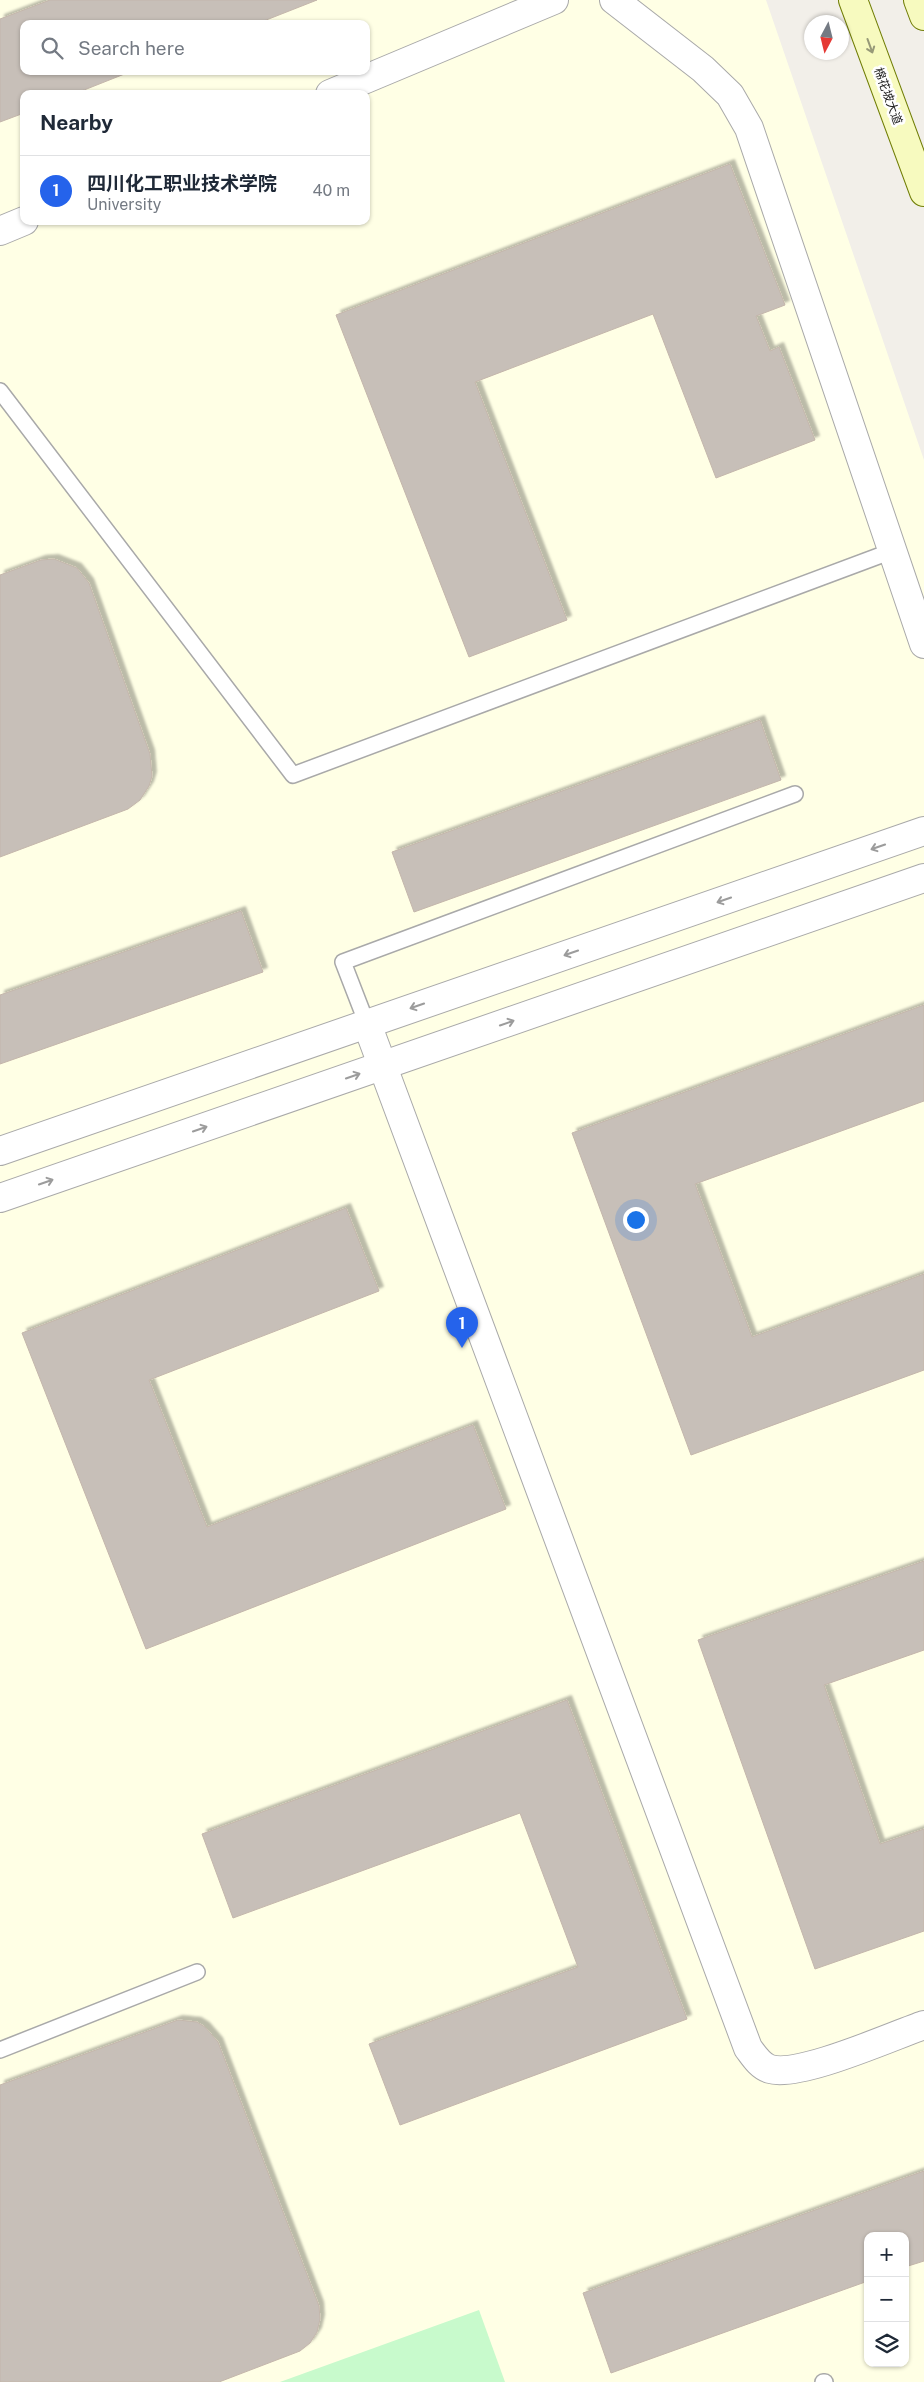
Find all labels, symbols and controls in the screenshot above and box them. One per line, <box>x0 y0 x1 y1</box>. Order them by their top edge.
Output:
north arrow <box>804 15 849 60</box>
search box <box>20 20 370 75</box>
icon: search <box>38 34 66 62</box>
text: Search here <box>78 37 185 59</box>
one-way arrow <box>866 38 875 53</box>
street label: 棉花坡大道 <box>871 65 905 127</box>
text: Nearby <box>40 110 113 135</box>
text: 四川化工职业技术学院 <box>87 172 277 194</box>
text: 1 <box>53 181 59 200</box>
text: 40 m <box>312 181 350 200</box>
text: University <box>87 195 161 214</box>
one-way arrow <box>871 843 886 852</box>
one-way arrow <box>717 896 733 905</box>
one-way arrow <box>564 949 579 958</box>
one-way arrow <box>410 1002 426 1011</box>
one-way arrow <box>498 1018 514 1027</box>
one-way arrow <box>345 1071 360 1080</box>
one-way arrow <box>191 1124 207 1133</box>
one-way arrow <box>38 1177 54 1187</box>
your location <box>623 1207 649 1233</box>
pin: 1 <box>446 1307 478 1348</box>
map controls <box>864 2232 909 2367</box>
button: + <box>864 2232 909 2277</box>
button: − <box>864 2277 909 2322</box>
button: layers <box>864 2322 909 2367</box>

